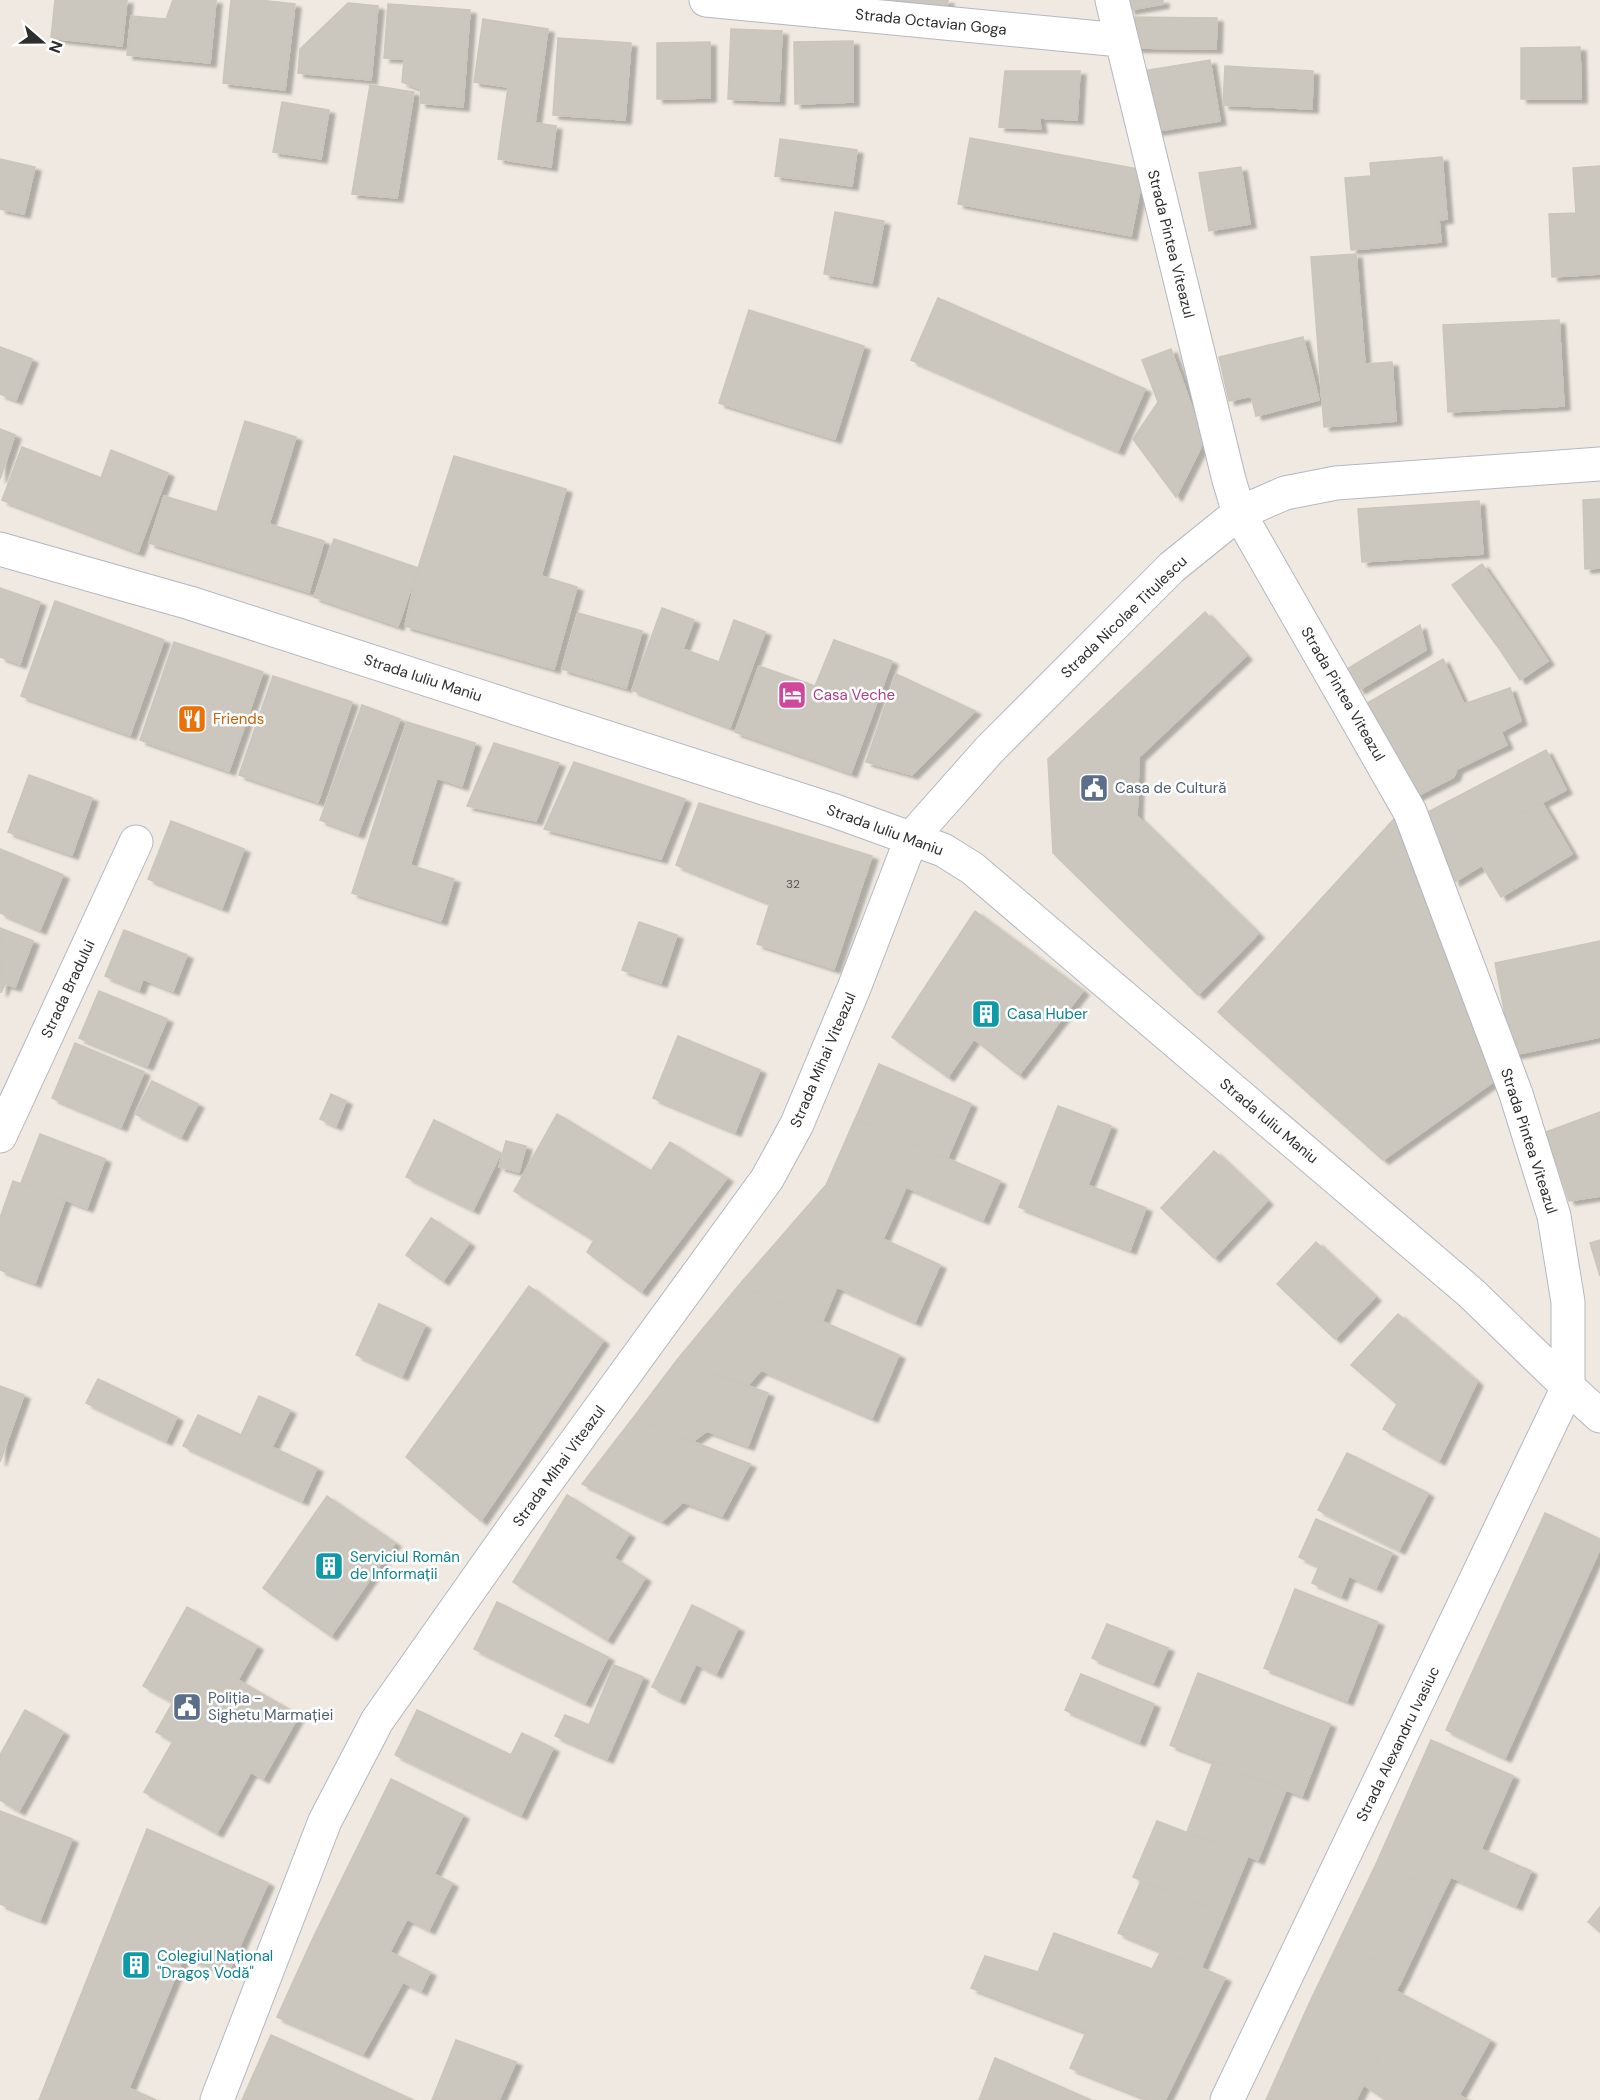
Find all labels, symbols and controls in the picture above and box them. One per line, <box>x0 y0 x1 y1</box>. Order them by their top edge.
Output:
street label: Strada Octavian Goga <box>854 4 1008 40</box>
north arrow <box>12 12 72 72</box>
text: N <box>44 38 67 56</box>
street label: Strada Pintea Viteazul <box>1143 168 1199 320</box>
street label: Strada Nicolae Titulescu <box>1056 551 1192 683</box>
street label: Strada Pintea Viteazul <box>1296 623 1390 765</box>
street label: Strada Iuliu Maniu <box>361 649 485 707</box>
hotel icon: Casa Veche <box>776 679 808 711</box>
place label: Casa Veche <box>813 685 895 705</box>
restaurant icon: Friends <box>176 703 208 735</box>
place label: Friends <box>213 709 264 729</box>
public building icon: Casa de Cultură <box>1078 772 1110 804</box>
place label: Casa de Cultură <box>1115 778 1226 798</box>
street label: Strada Iuliu Maniu <box>824 800 946 860</box>
house number: 32 <box>786 876 800 892</box>
street label: Strada Bradului <box>37 937 99 1041</box>
street label: Strada Mihai Viteazul <box>785 989 861 1131</box>
building icon: Casa Huber <box>970 998 1002 1030</box>
place label: Casa Huber <box>1007 1004 1088 1024</box>
street label: Strada Pintea Viteazul <box>1496 1066 1562 1216</box>
street label: Strada Iuliu Maniu <box>1215 1074 1323 1168</box>
street label: Strada Mihai Viteazul <box>508 1401 610 1531</box>
place label: Serviciul Român de Informații <box>350 1547 460 1584</box>
building icon: Serviciul Român de Informații <box>313 1550 345 1582</box>
street label: Strada Alexandru Ivasiuc <box>1352 1663 1444 1825</box>
place label: Poliția - Sighetu Marmației <box>208 1688 333 1725</box>
public building icon: Poliția - Sighetu Marmației <box>171 1691 203 1723</box>
place label: Colegiul Național "Dragoș Vodă" <box>157 1946 273 1983</box>
building icon: Colegiul Național "Dragoș Vodă" <box>120 1949 152 1981</box>

